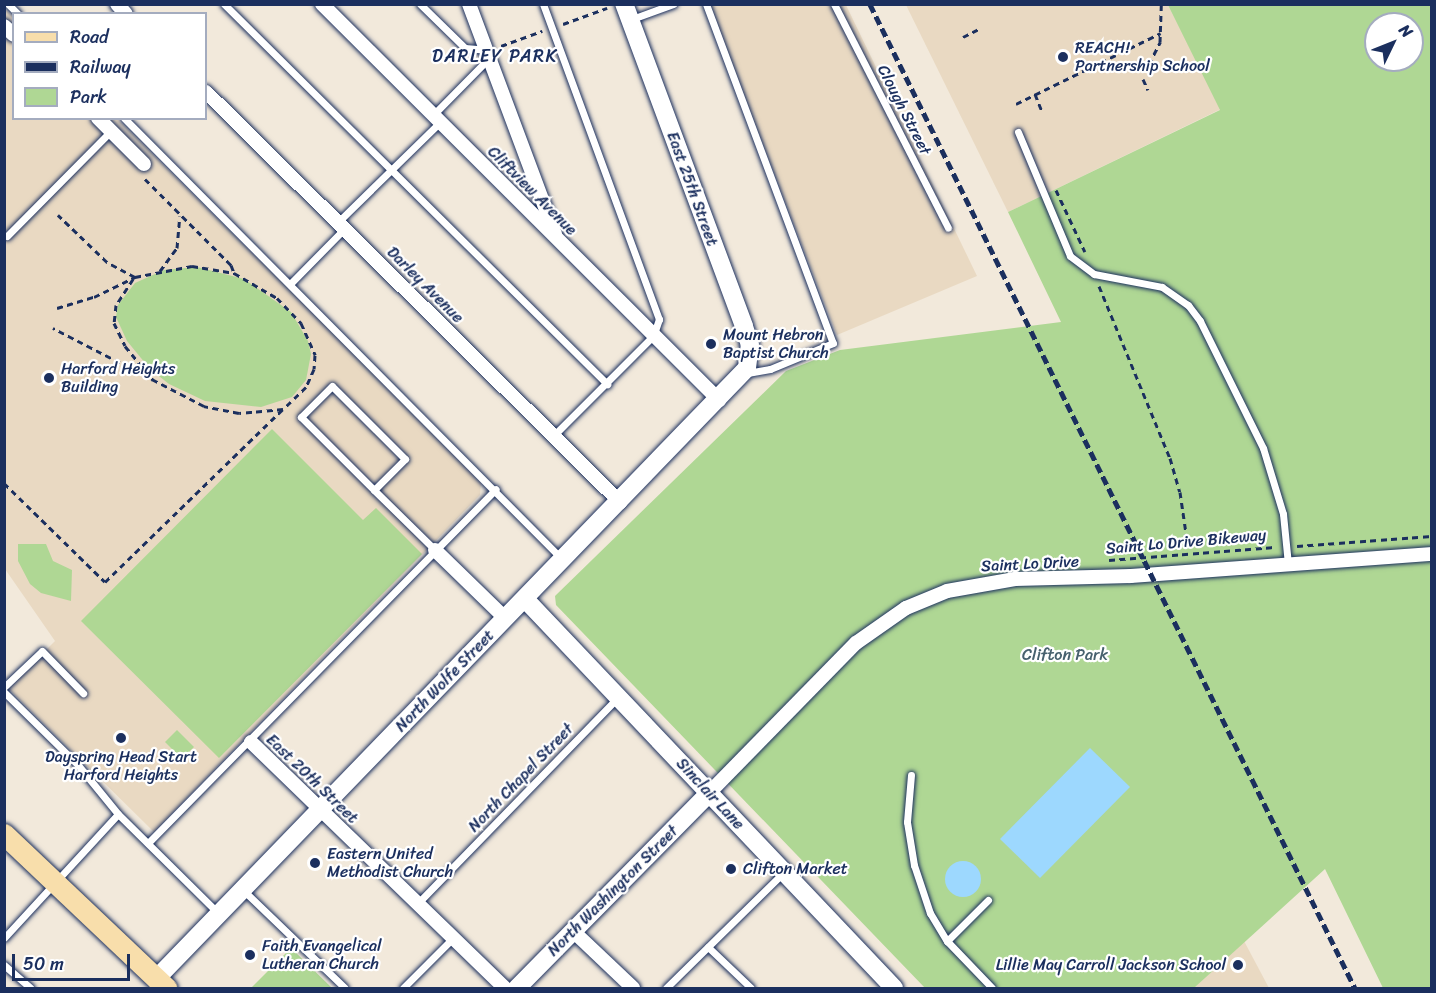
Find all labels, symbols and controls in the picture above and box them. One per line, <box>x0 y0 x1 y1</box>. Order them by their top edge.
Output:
legend <box>12 12 207 120</box>
north arrow <box>1364 12 1424 72</box>
text: N <box>1392 17 1420 45</box>
text: Road <box>70 21 109 53</box>
place label: REACH! Partnership School <box>1075 38 1210 76</box>
district label: DARLEY PARK <box>432 45 558 67</box>
marker: REACH! Partnership School <box>1056 50 1070 64</box>
text: Railway <box>70 51 131 83</box>
street label: Clough Street <box>873 62 935 158</box>
text: Park <box>70 81 107 113</box>
street label: East 25th Street <box>662 129 722 249</box>
street label: Cliftview Avenue <box>483 142 581 240</box>
street label: Darley Avenue <box>383 243 467 327</box>
place label: Mount Hebron Baptist Church <box>723 325 829 363</box>
marker: Mount Hebron Baptist Church <box>704 337 718 351</box>
place label: Harford Heights Building <box>61 359 175 397</box>
marker: Harford Heights Building <box>42 371 56 385</box>
street label: Saint Lo Drive Bikeway <box>1105 525 1267 559</box>
street label: Saint Lo Drive <box>980 552 1080 576</box>
street label: North Wolfe Street <box>391 625 499 737</box>
park label: Clifton Park <box>1022 645 1108 665</box>
street label: North Chapel Street <box>464 720 578 836</box>
street label: East 20th Street <box>262 730 362 828</box>
marker: Dayspring Head Start Harford Heights <box>114 731 128 745</box>
place label: Dayspring Head Start Harford Heights <box>45 747 197 785</box>
street label: Sinclair Lane <box>672 754 748 834</box>
street label: North Washington Street <box>544 822 682 960</box>
place label: Eastern United Methodist Church <box>327 844 453 882</box>
marker: Eastern United Methodist Church <box>308 856 322 870</box>
place label: Clifton Market <box>743 859 847 879</box>
marker: Clifton Market <box>724 862 738 876</box>
place label: Faith Evangelical Lutheran Church <box>262 936 382 974</box>
scale bar <box>15 942 134 980</box>
text: 50 m <box>23 948 64 980</box>
marker: Faith Evangelical Lutheran Church <box>243 948 257 962</box>
place label: Lillie May Carroll Jackson School <box>996 955 1226 975</box>
marker: Lillie May Carroll Jackson School <box>1231 958 1245 972</box>

